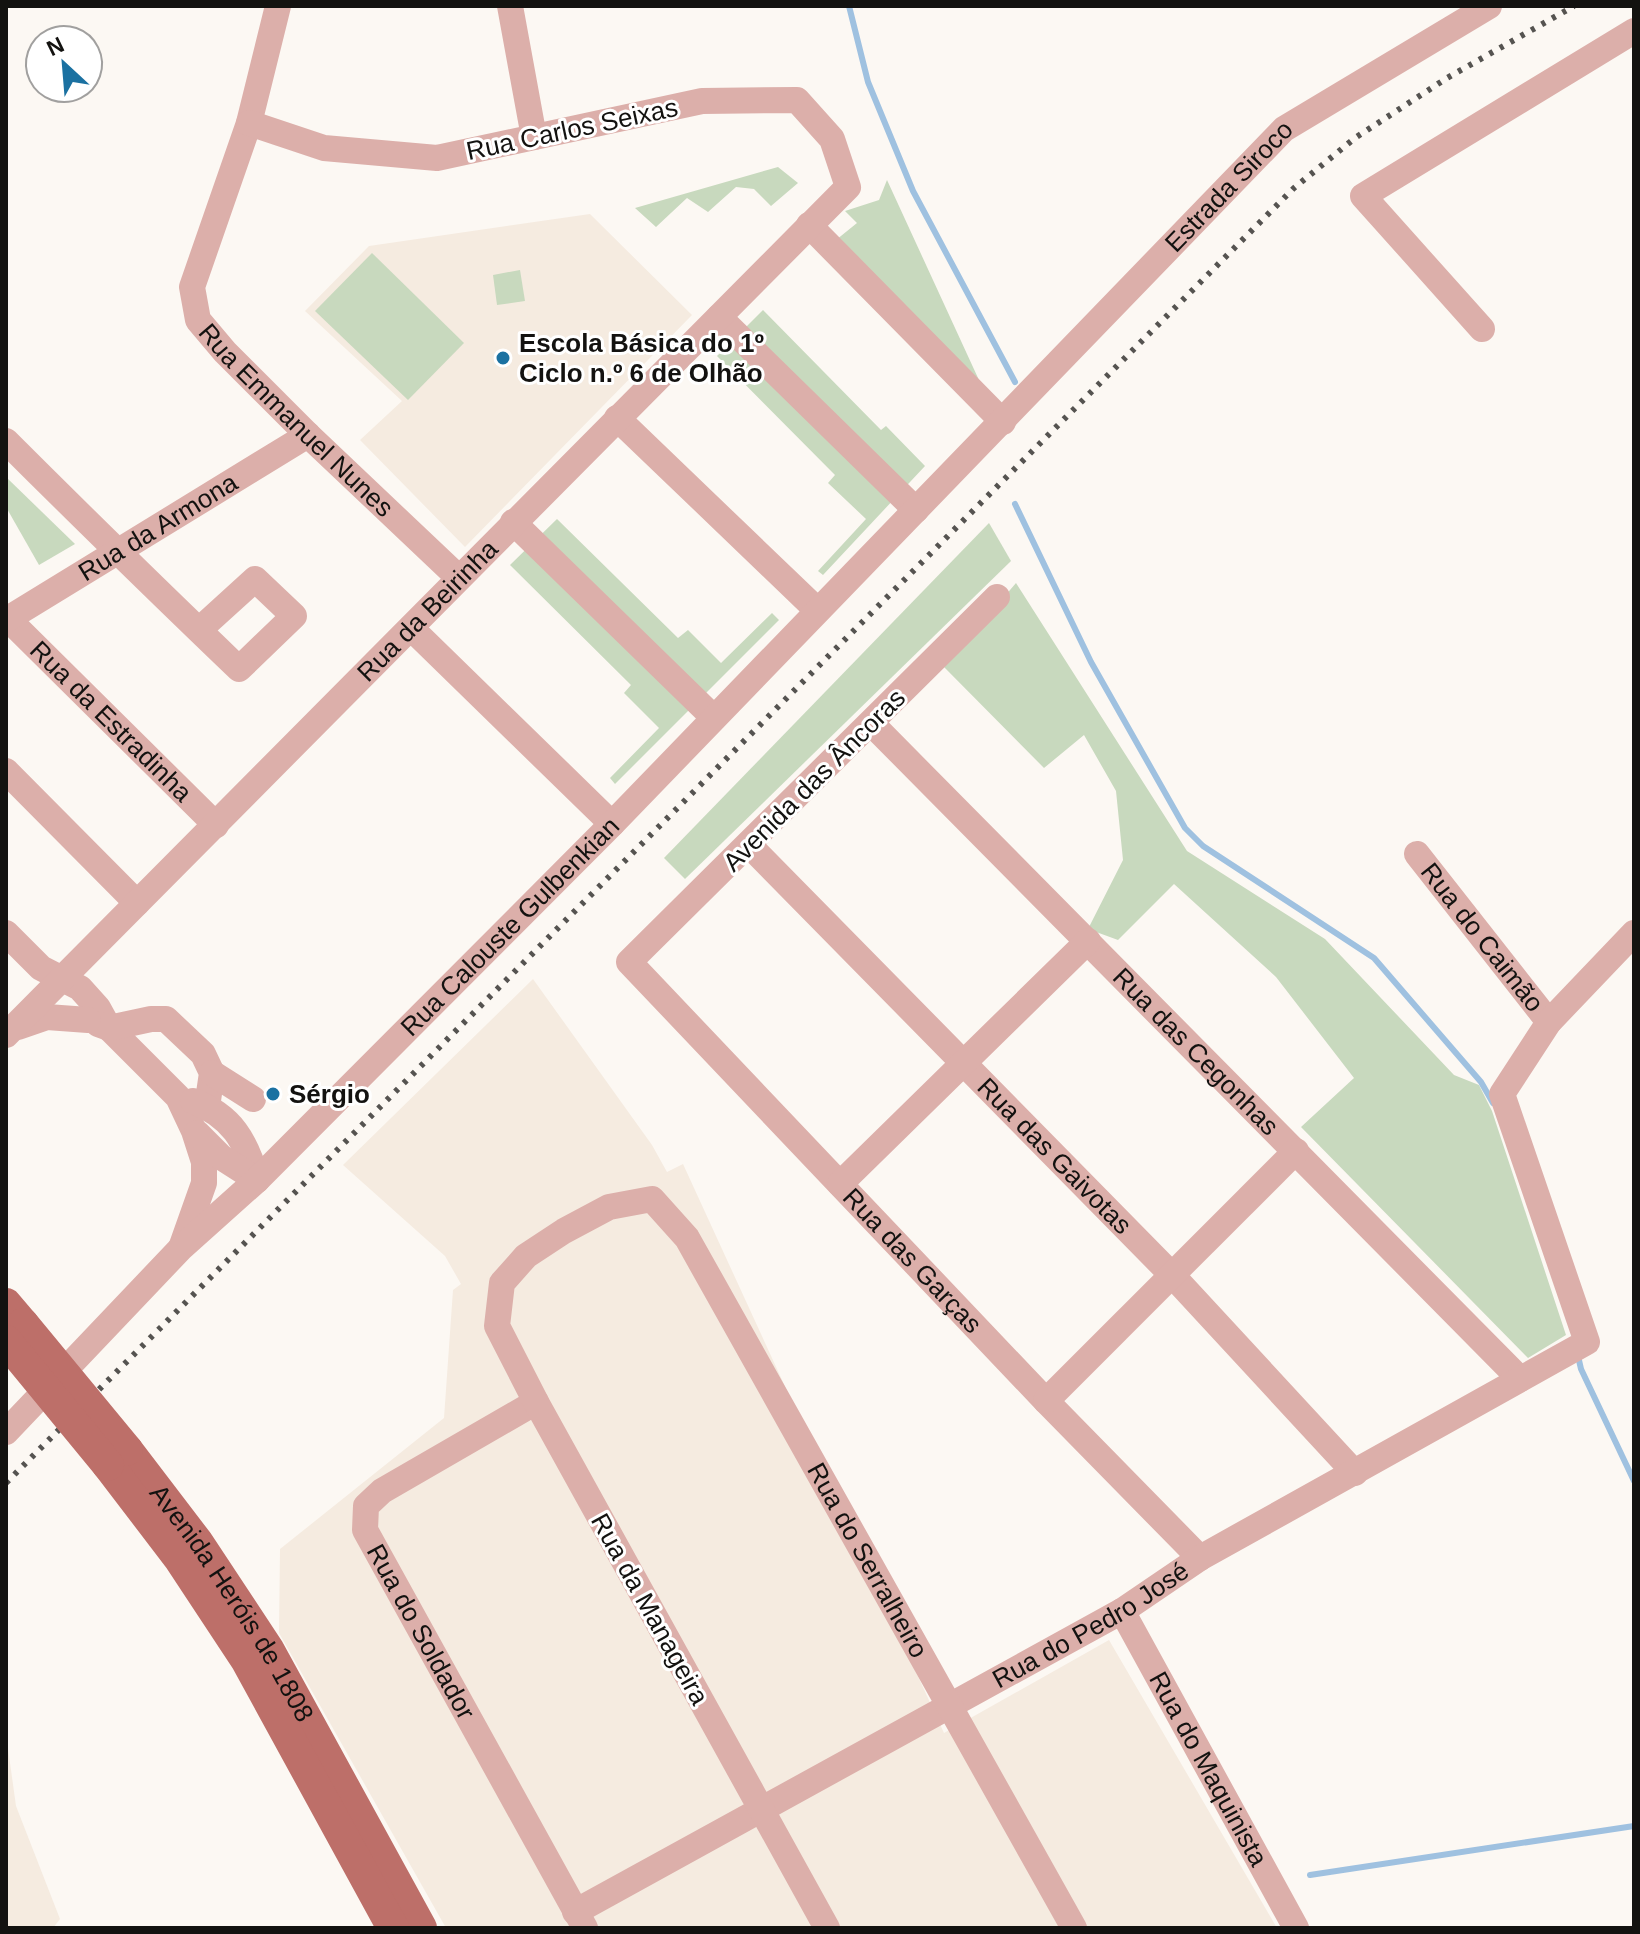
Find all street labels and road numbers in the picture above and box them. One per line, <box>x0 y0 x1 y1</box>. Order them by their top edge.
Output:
street label: Rua Carlos Seixas <box>464 92 680 166</box>
street label: Estrada Siroco <box>1159 114 1299 258</box>
street label: Rua Emmanuel Nunes <box>193 318 400 523</box>
street label: Rua da Armona <box>73 467 243 587</box>
street label: Rua da Beirinha <box>351 534 504 687</box>
street label: Rua da Estradinha <box>24 635 199 808</box>
street label: Avenida das Âncoras <box>717 683 911 877</box>
street label: Rua Calouste Gulbenkian <box>395 811 625 1042</box>
street label: Rua do Caimão <box>1415 857 1550 1018</box>
street label: Rua das Cegonhas <box>1107 962 1285 1141</box>
street label: Rua das Gaivotas <box>972 1072 1138 1240</box>
street label: Rua das Garças <box>837 1182 988 1339</box>
street label: Rua do Serralheiro <box>801 1458 934 1663</box>
street label: Avenida Heróis de 1808 <box>144 1479 320 1727</box>
street label: Rua da Manageira <box>585 1508 715 1710</box>
street label: Rua do Soldador <box>361 1539 482 1725</box>
street label: Rua do Pedro José <box>987 1555 1194 1694</box>
street label: Rua do Maquinista <box>1143 1666 1274 1872</box>

